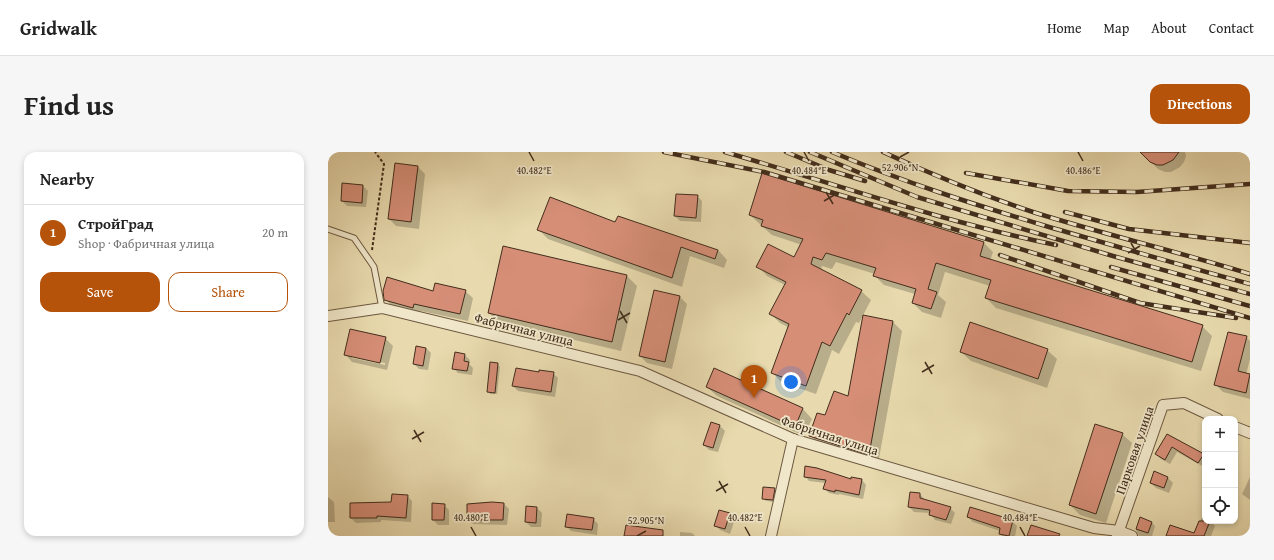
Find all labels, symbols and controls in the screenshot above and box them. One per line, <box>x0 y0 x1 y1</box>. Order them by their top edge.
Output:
text: Gridwalk <box>20 14 97 42</box>
text: Home <box>1047 18 1082 38</box>
text: Map <box>1104 18 1129 38</box>
text: About <box>1151 18 1187 38</box>
text: Contact <box>1209 18 1254 38</box>
text: Find us <box>24 84 114 125</box>
button: Directions <box>1150 84 1250 124</box>
text: 52.906°N <box>882 160 919 175</box>
text: 40.482°E <box>516 163 552 178</box>
text: 40.484°E <box>791 163 827 178</box>
text: 40.486°E <box>1065 163 1101 178</box>
text: Nearby <box>40 166 94 191</box>
text: СтройГрад <box>78 213 154 234</box>
text: 1 <box>50 223 56 242</box>
text: 20 m <box>262 223 288 242</box>
text: Shop · Фабричная улица <box>78 234 214 253</box>
button: Save <box>40 272 160 312</box>
button: Share <box>168 272 288 312</box>
street label: Фабричная улица <box>472 308 576 351</box>
pin: 1 <box>741 365 767 398</box>
your location <box>781 372 801 392</box>
street label: Парковая улица <box>1110 403 1159 497</box>
street label: Фабричная улица <box>779 411 882 460</box>
map controls <box>1202 416 1238 524</box>
button: + <box>1202 416 1238 452</box>
button: − <box>1202 452 1238 488</box>
button: locate <box>1202 488 1238 524</box>
text: 40.480°E <box>453 510 489 525</box>
text: 40.482°E <box>727 510 763 525</box>
text: 40.484°E <box>1002 510 1038 525</box>
text: 52.905°N <box>628 513 665 528</box>

